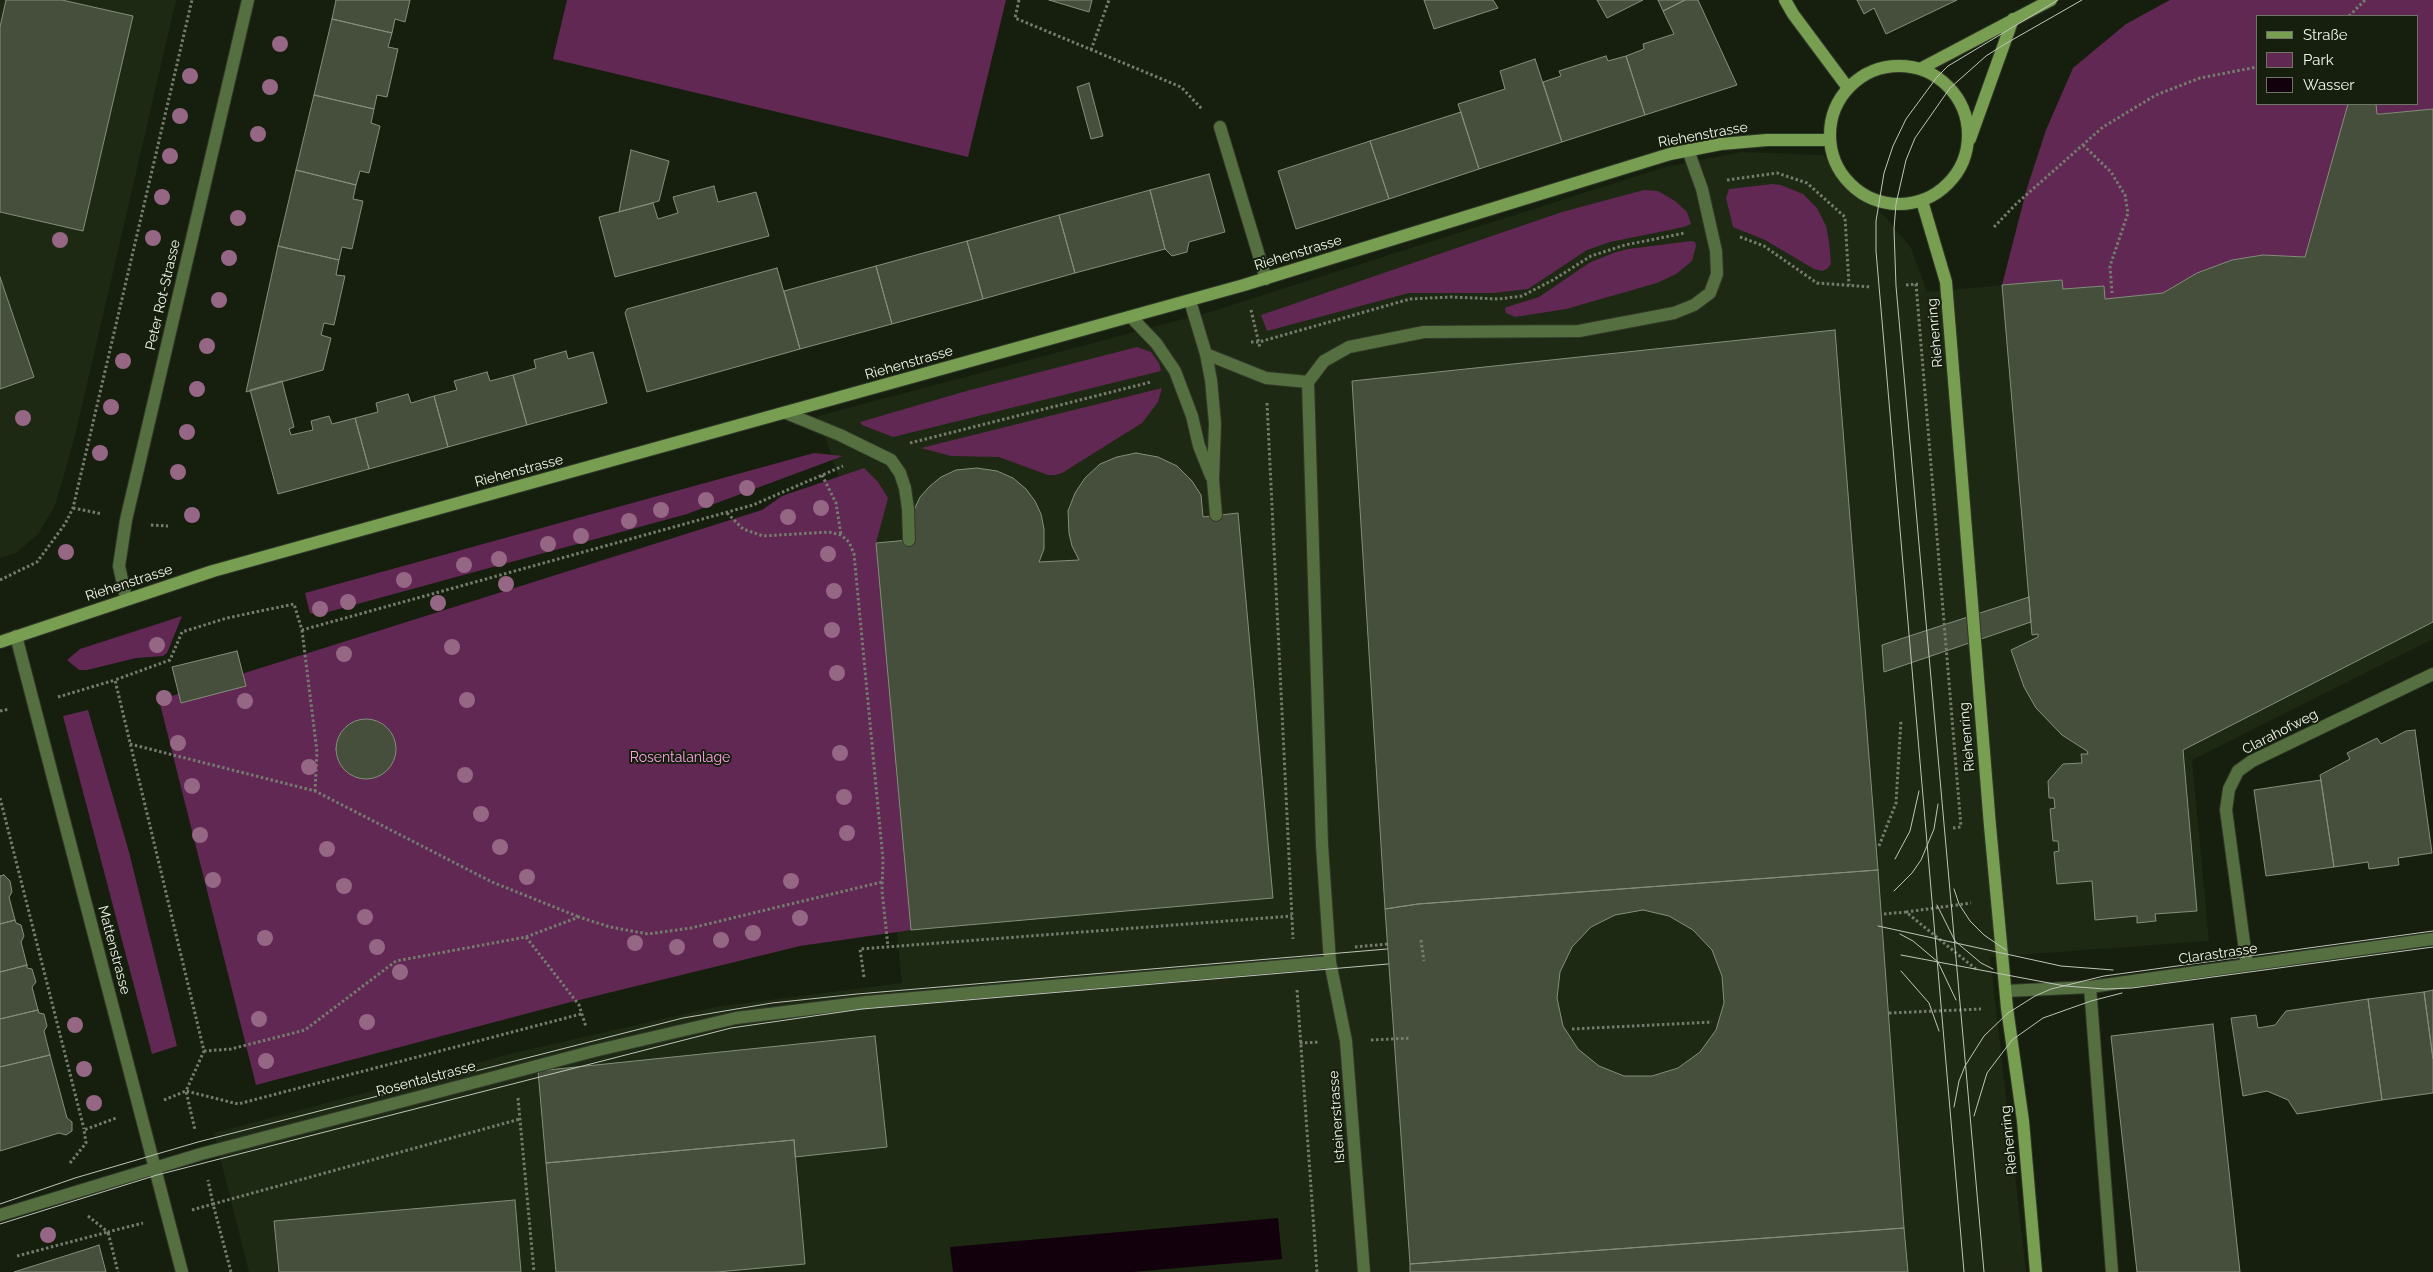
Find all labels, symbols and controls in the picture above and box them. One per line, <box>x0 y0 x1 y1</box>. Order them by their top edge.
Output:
legend <box>2256 15 2418 105</box>
text: Straße <box>2303 26 2347 44</box>
text: Park <box>2303 51 2334 69</box>
text: Wasser <box>2303 76 2355 94</box>
street label: Riehenstrasse <box>1657 119 1749 151</box>
street label: Riehenstrasse <box>1252 232 1344 274</box>
street label: Peter Rot-Strasse <box>142 238 184 352</box>
street label: Riehenring <box>1924 298 1946 368</box>
street label: Riehenstrasse <box>863 342 955 384</box>
street label: Riehenstrasse <box>473 451 565 491</box>
street label: Riehenstrasse <box>83 561 175 605</box>
street label: Riehenring <box>1956 702 1978 772</box>
street label: Clarahofweg <box>2239 706 2321 758</box>
park label: Rosentalanlage <box>630 750 730 766</box>
street label: Mattenstrasse <box>94 904 134 996</box>
street label: Clarastrasse <box>2178 940 2258 968</box>
street label: Rosentalstrasse <box>374 1058 478 1100</box>
street label: Isteinerstrasse <box>1325 1070 1349 1164</box>
street label: Riehenring <box>1997 1104 2021 1176</box>

